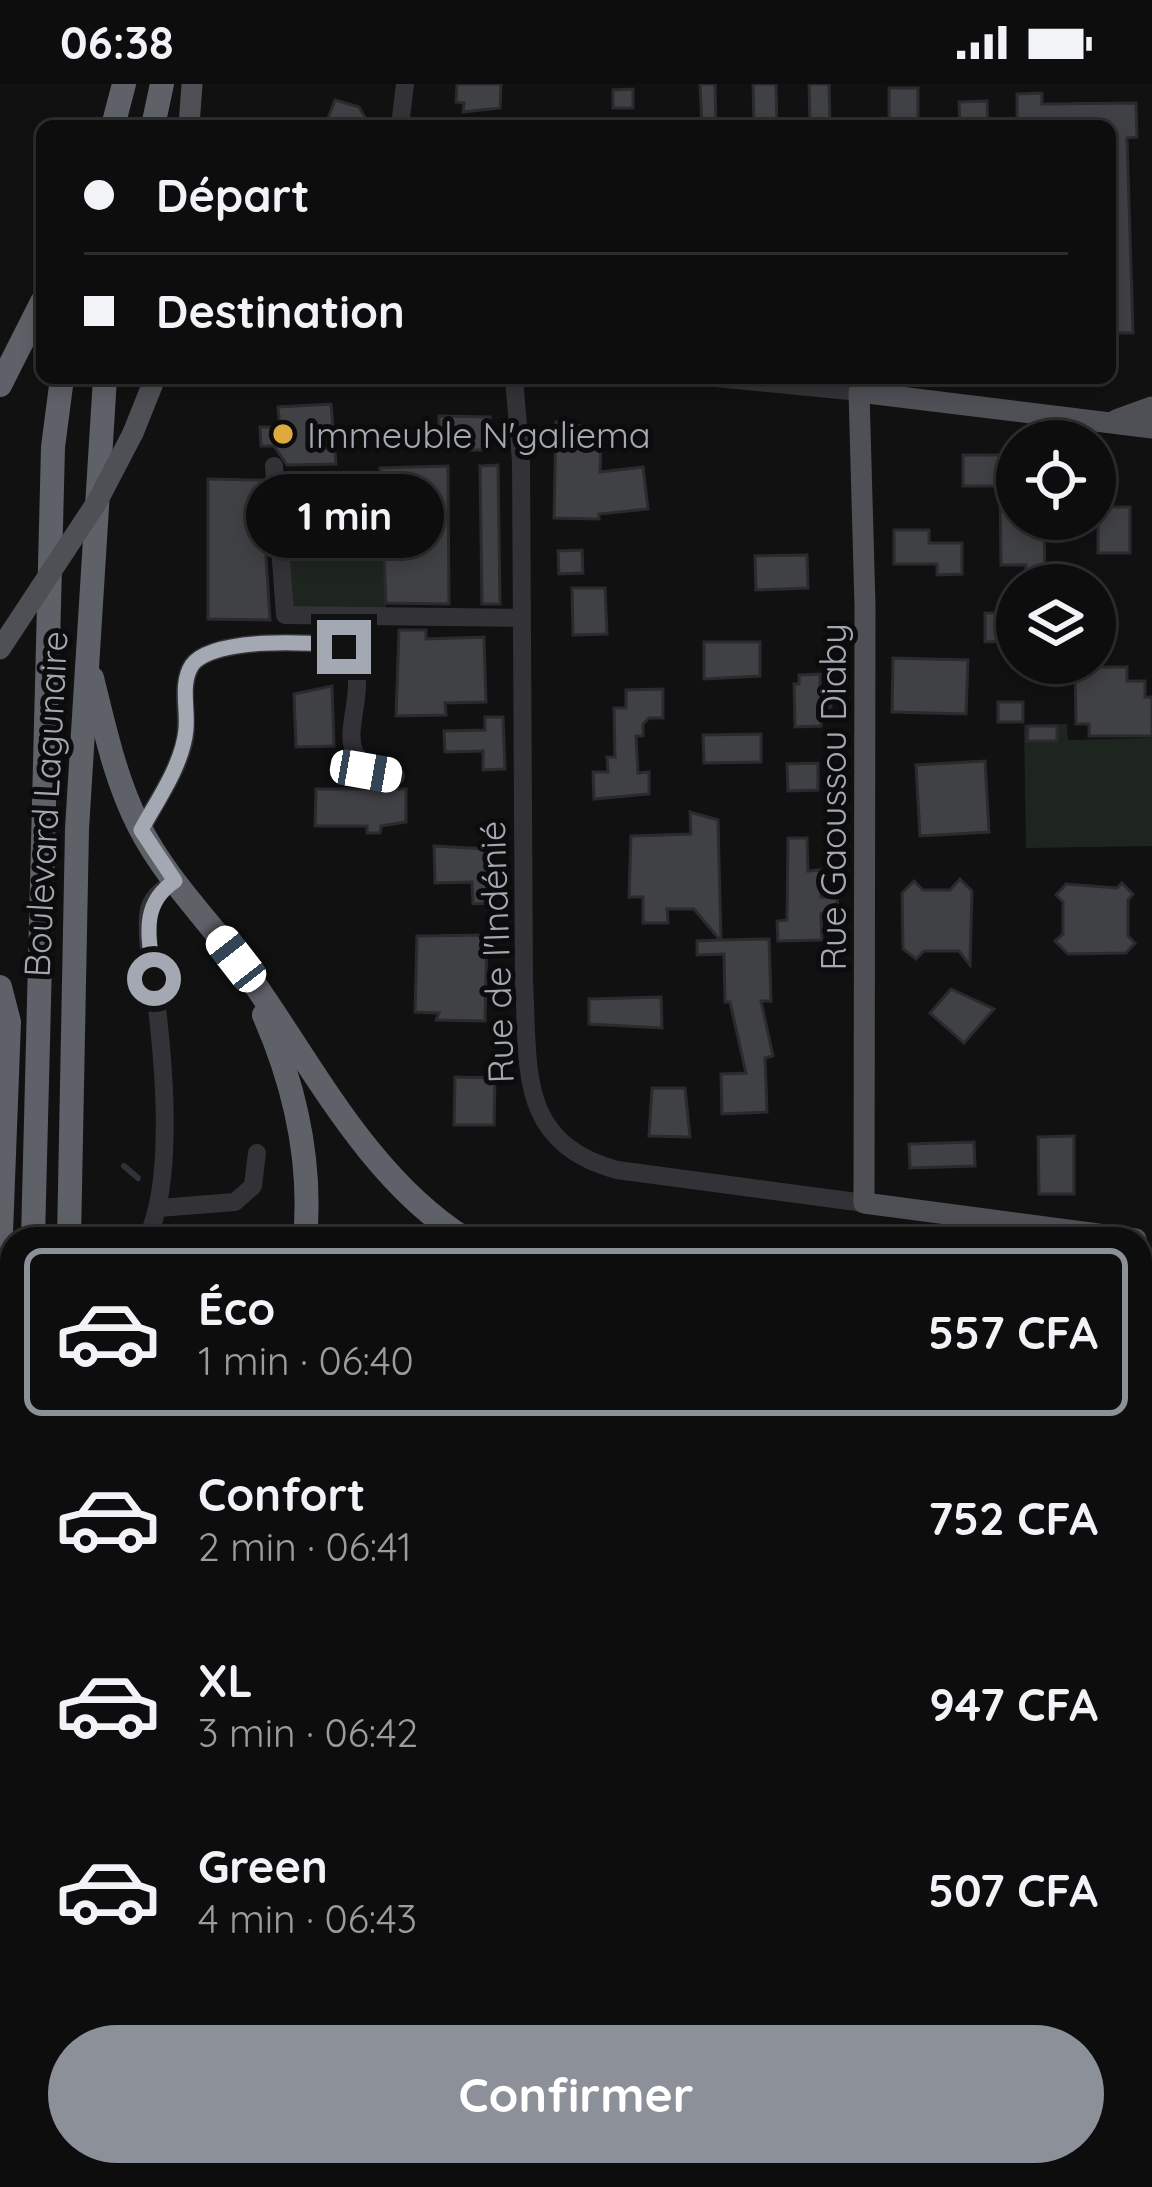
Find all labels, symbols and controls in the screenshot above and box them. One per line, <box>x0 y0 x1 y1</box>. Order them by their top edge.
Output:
text: 06:38 <box>60 14 174 70</box>
text: Départ <box>156 167 310 223</box>
text: Destination <box>156 283 405 339</box>
place label: Immeuble N'galiema <box>307 412 651 457</box>
map controls <box>996 420 1116 684</box>
button: locate <box>996 420 1116 540</box>
marker: Immeuble N'galiema <box>270 421 296 447</box>
callout: 1 min <box>245 473 443 557</box>
text: 1 min <box>298 491 392 540</box>
button: layers <box>996 564 1116 684</box>
route end <box>317 620 371 674</box>
street label: Rue Gaoussou Diaby <box>810 623 855 971</box>
street label: Boulevard Lagunaire <box>13 630 77 978</box>
car <box>327 747 405 795</box>
street label: Rue de l'Indénié <box>469 820 523 1084</box>
car <box>200 920 272 998</box>
route start <box>127 952 181 1006</box>
icon: car <box>54 1278 162 1386</box>
text: Éco <box>198 1280 275 1336</box>
text: 557 CFA <box>928 1304 1098 1360</box>
text: 1 min · 06:40 <box>198 1336 414 1385</box>
icon: car <box>54 1464 162 1572</box>
text: Confort <box>198 1466 365 1522</box>
text: 752 CFA <box>928 1490 1098 1546</box>
text: 2 min · 06:41 <box>198 1522 412 1571</box>
icon: car <box>54 1650 162 1758</box>
text: XL <box>198 1652 253 1708</box>
text: 947 CFA <box>929 1676 1098 1732</box>
text: 3 min · 06:42 <box>198 1708 418 1757</box>
icon: car <box>54 1836 162 1944</box>
text: Green <box>198 1838 328 1894</box>
text: 507 CFA <box>928 1862 1098 1918</box>
text: 4 min · 06:43 <box>198 1894 417 1943</box>
button: Confirmer <box>48 2025 1104 2163</box>

